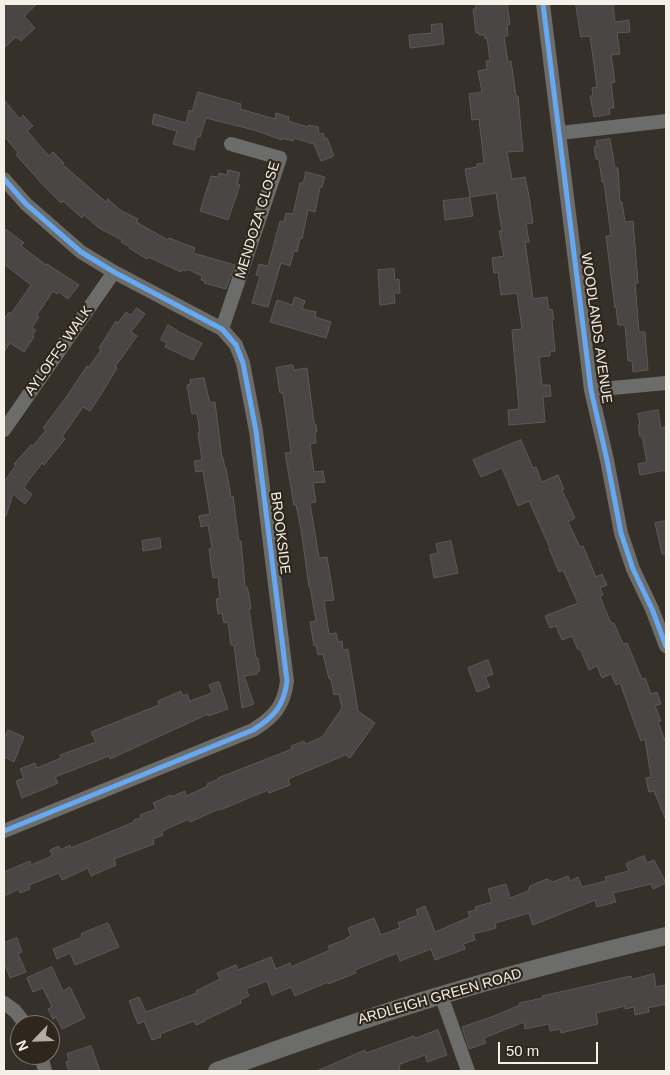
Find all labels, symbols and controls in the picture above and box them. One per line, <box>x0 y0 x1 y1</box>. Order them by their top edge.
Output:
street label: MENDOZA CLOSE <box>232 160 284 280</box>
street label: WOODLANDS AVENUE <box>577 251 615 405</box>
street label: AYLOFFS WALK <box>22 303 96 399</box>
street label: BROOKSIDE <box>267 491 293 575</box>
street label: ARDLEIGH GREEN ROAD <box>356 966 524 1028</box>
north arrow <box>10 1015 60 1065</box>
scale bar <box>500 1032 600 1064</box>
text: N <box>13 1038 32 1054</box>
text: 50 m <box>506 1042 539 1059</box>

